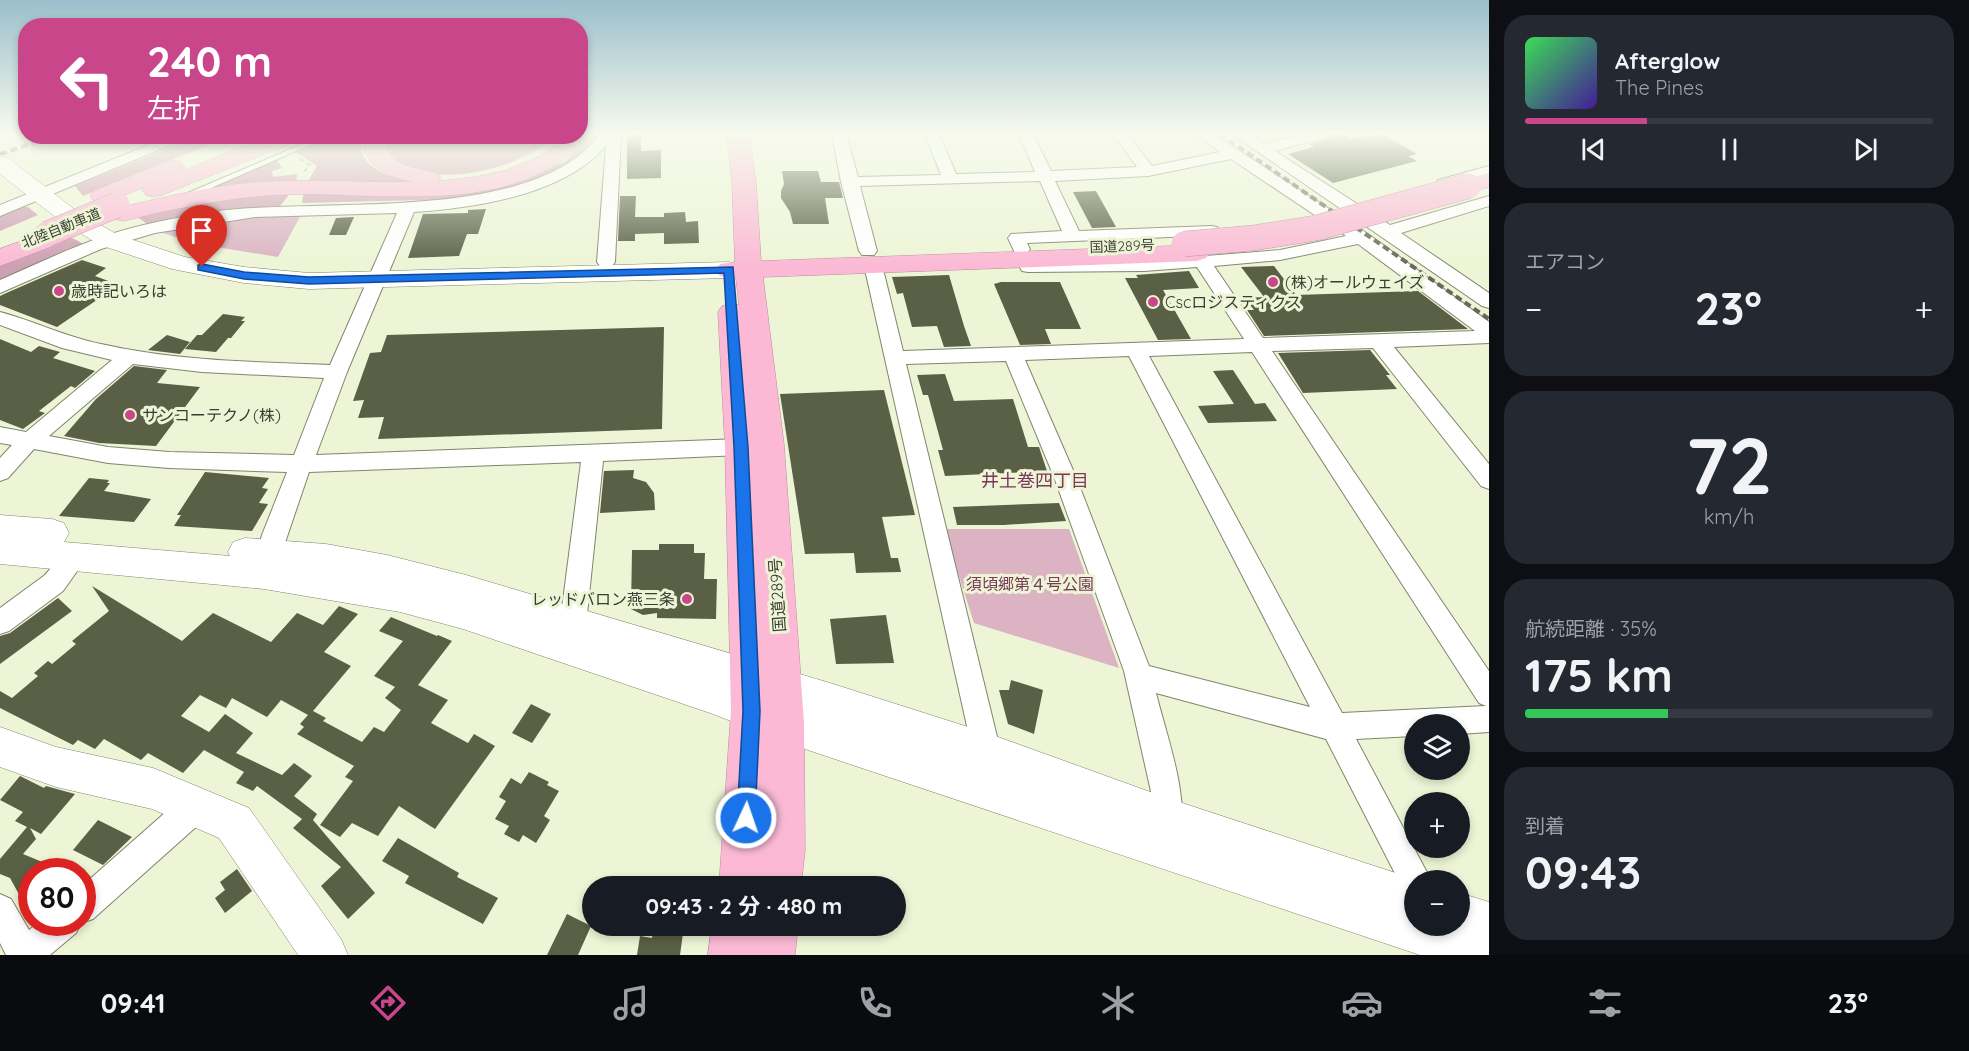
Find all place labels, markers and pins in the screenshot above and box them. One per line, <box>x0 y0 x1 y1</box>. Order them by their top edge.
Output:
pin <box>176 205 227 267</box>
place label: (株)オールウェイズ <box>1285 272 1425 292</box>
marker: (株)オールウェイズ <box>1266 275 1280 289</box>
place label: 歳時記いろは <box>71 281 167 301</box>
marker: 歳時記いろは <box>52 284 66 298</box>
place label: Cscロジスティクス <box>1165 292 1302 312</box>
marker: Cscロジスティクス <box>1146 295 1160 309</box>
place label: サンコーテクノ(株) <box>142 405 281 425</box>
marker: サンコーテクノ(株) <box>123 408 137 422</box>
place label: レッドバロン燕三条 <box>531 589 675 609</box>
marker: レッドバロン燕三条 <box>680 592 694 606</box>

